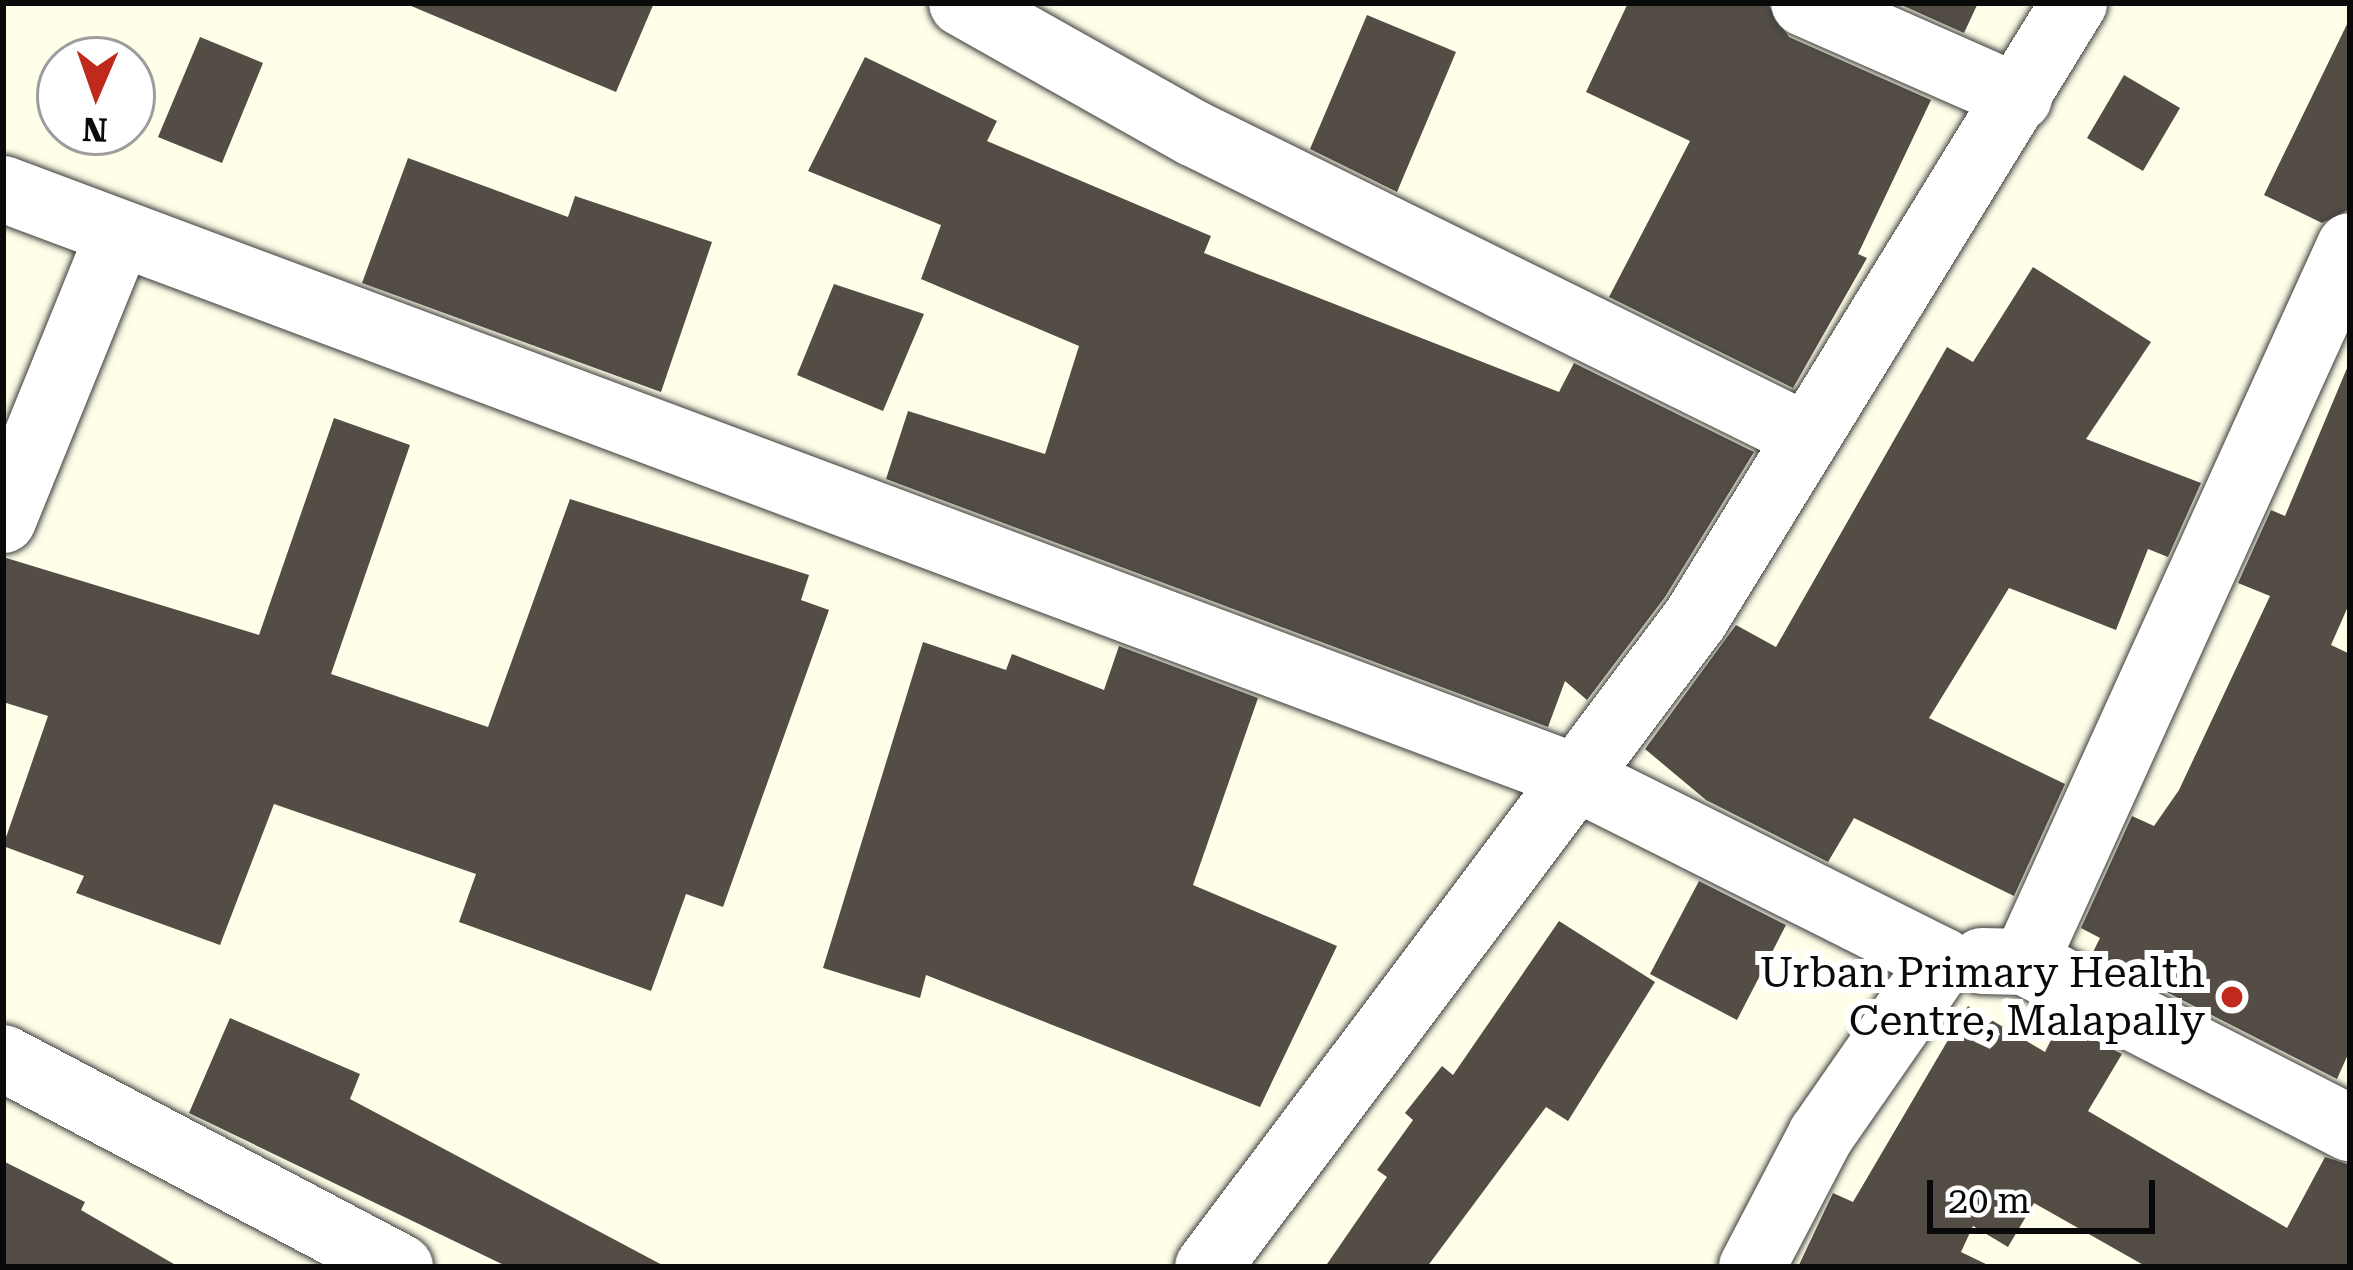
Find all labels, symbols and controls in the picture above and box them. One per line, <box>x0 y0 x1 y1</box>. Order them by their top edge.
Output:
north arrow <box>36 36 156 156</box>
text: N <box>81 110 108 149</box>
place label: Urban Primary Health Centre, Malapally <box>1759 948 2205 1046</box>
marker: Urban Primary Health Centre, Malapally <box>2216 981 2248 1013</box>
scale bar <box>1933 1156 2161 1230</box>
text: 20 m <box>1948 1180 2030 1222</box>

